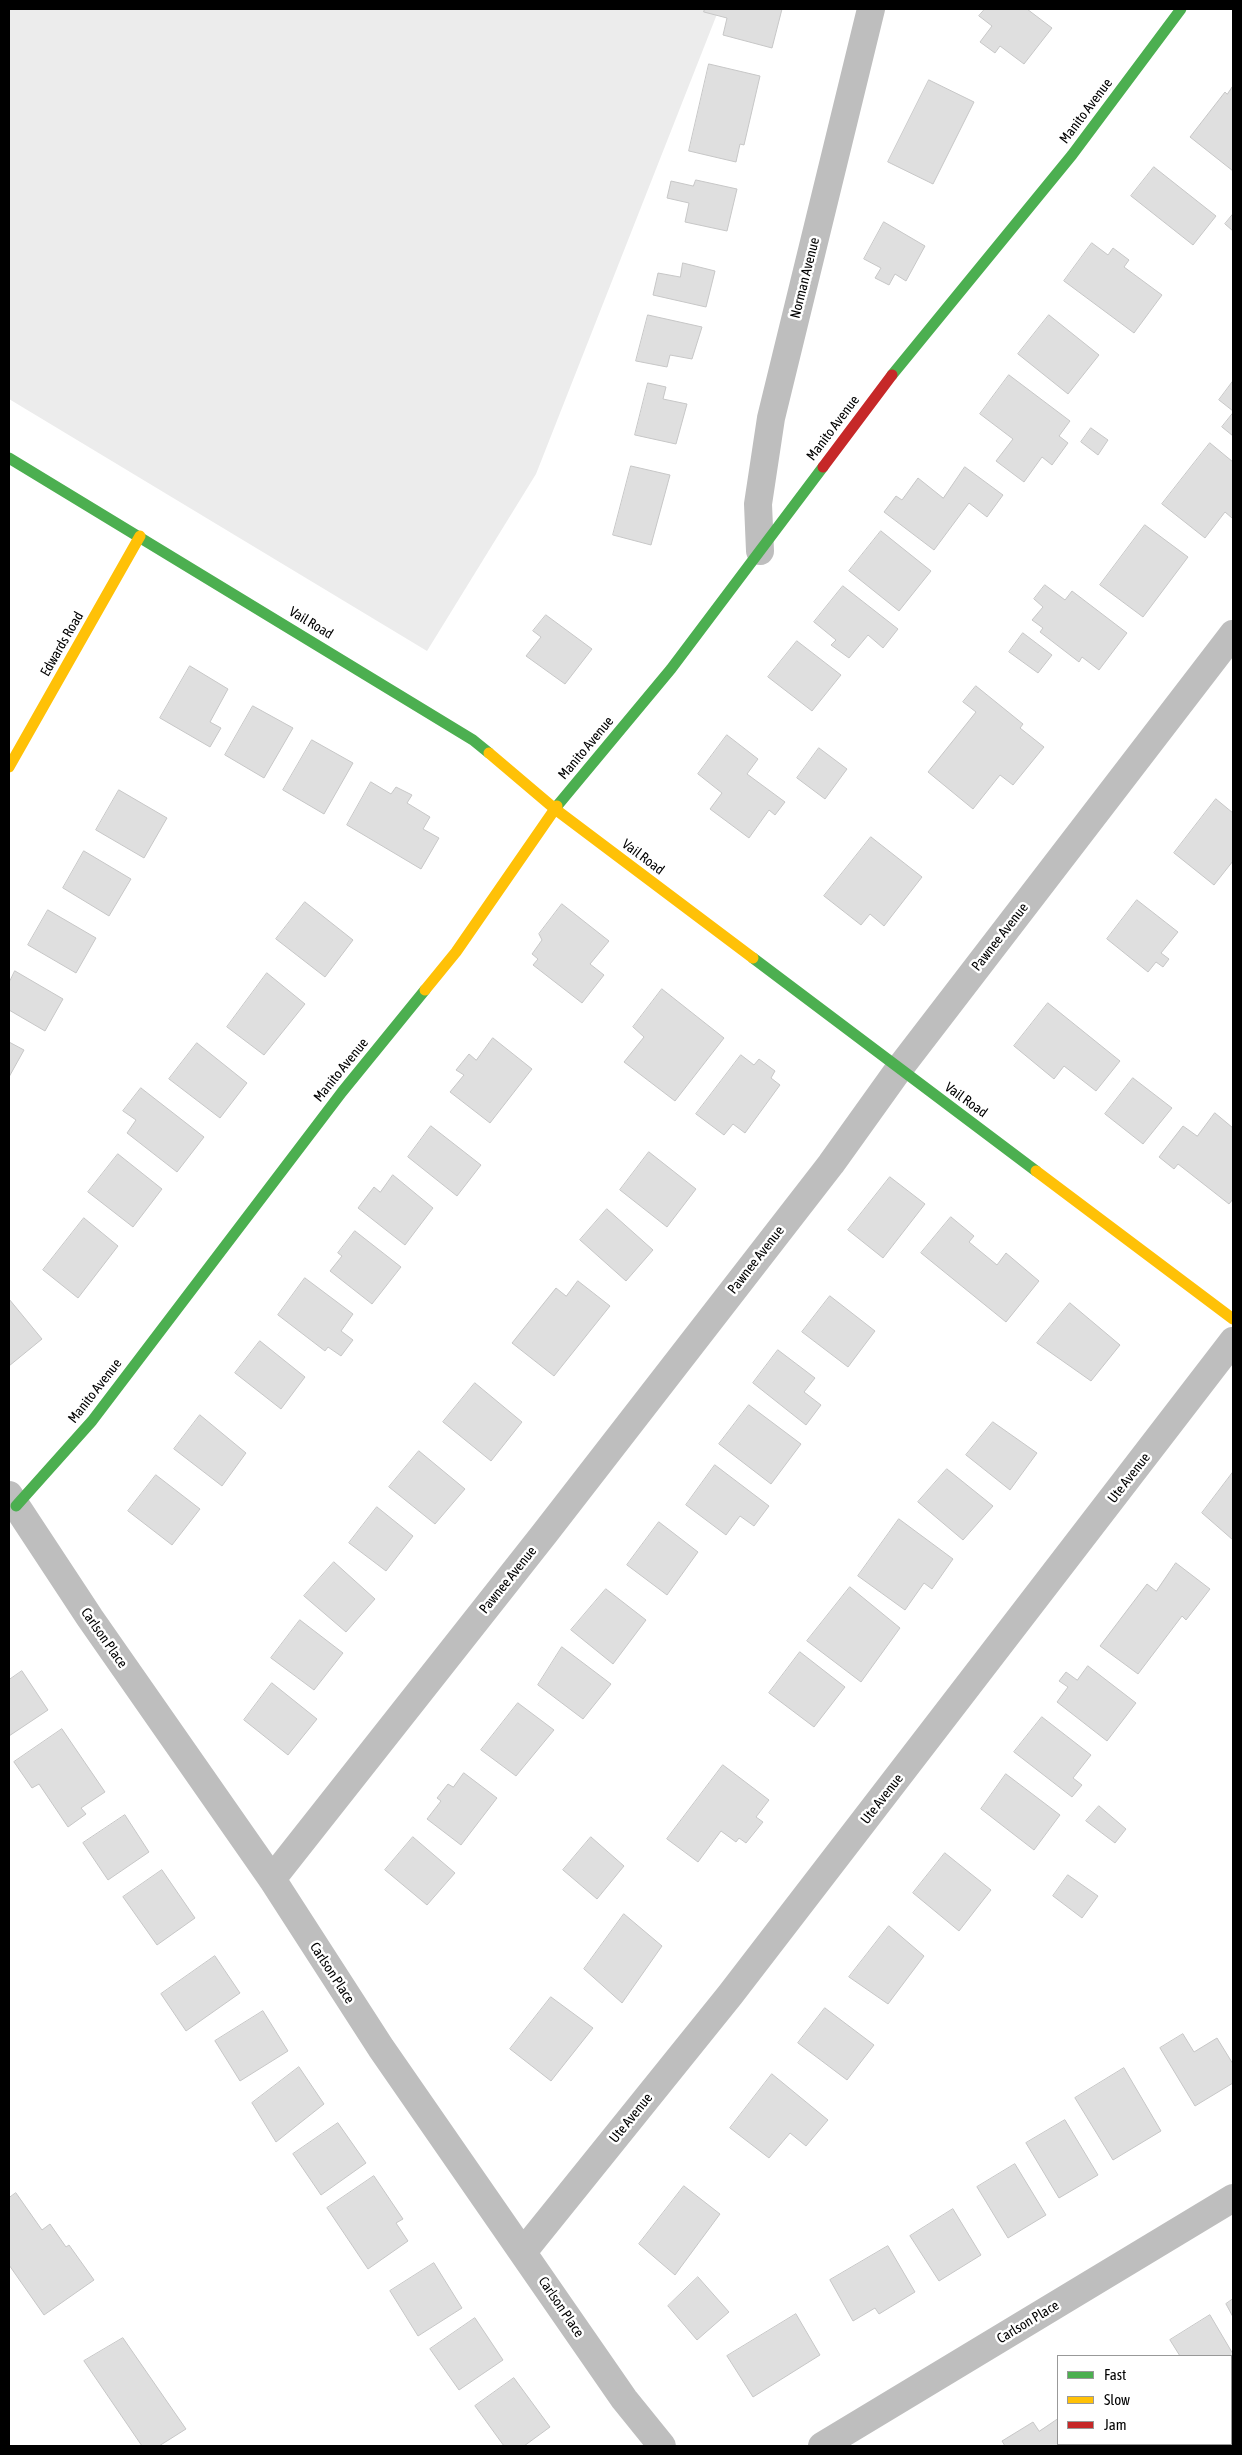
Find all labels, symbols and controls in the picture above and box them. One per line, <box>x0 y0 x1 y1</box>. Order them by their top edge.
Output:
street label: Manito Avenue <box>1056 75 1116 147</box>
street label: Norman Avenue <box>787 236 823 320</box>
street label: Manito Avenue <box>803 392 863 464</box>
street label: Vail Road <box>286 603 336 643</box>
street label: Edwards Road <box>37 609 87 679</box>
street label: Manito Avenue <box>555 713 617 783</box>
street label: Vail Road <box>619 836 667 878</box>
street label: Pawnee Avenue <box>968 900 1032 974</box>
street label: Manito Avenue <box>310 1035 372 1105</box>
street label: Vail Road <box>941 1079 991 1121</box>
street label: Pawnee Avenue <box>724 1223 788 1297</box>
street label: Manito Avenue <box>65 1355 125 1427</box>
street label: Ute Avenue <box>1104 1450 1154 1506</box>
street label: Pawnee Avenue <box>476 1543 540 1617</box>
street label: Carlson Place <box>77 1605 131 1671</box>
street label: Ute Avenue <box>857 1771 907 1827</box>
street label: Carlson Place <box>306 1939 358 2007</box>
street label: Ute Avenue <box>606 2090 656 2146</box>
street label: Carlson Place <box>535 2273 587 2341</box>
street label: Carlson Place <box>994 2297 1062 2347</box>
legend <box>1057 2355 1232 2445</box>
text: Fast <box>1104 2366 1126 2383</box>
text: Slow <box>1104 2391 1130 2408</box>
text: Jam <box>1104 2416 1127 2433</box>

